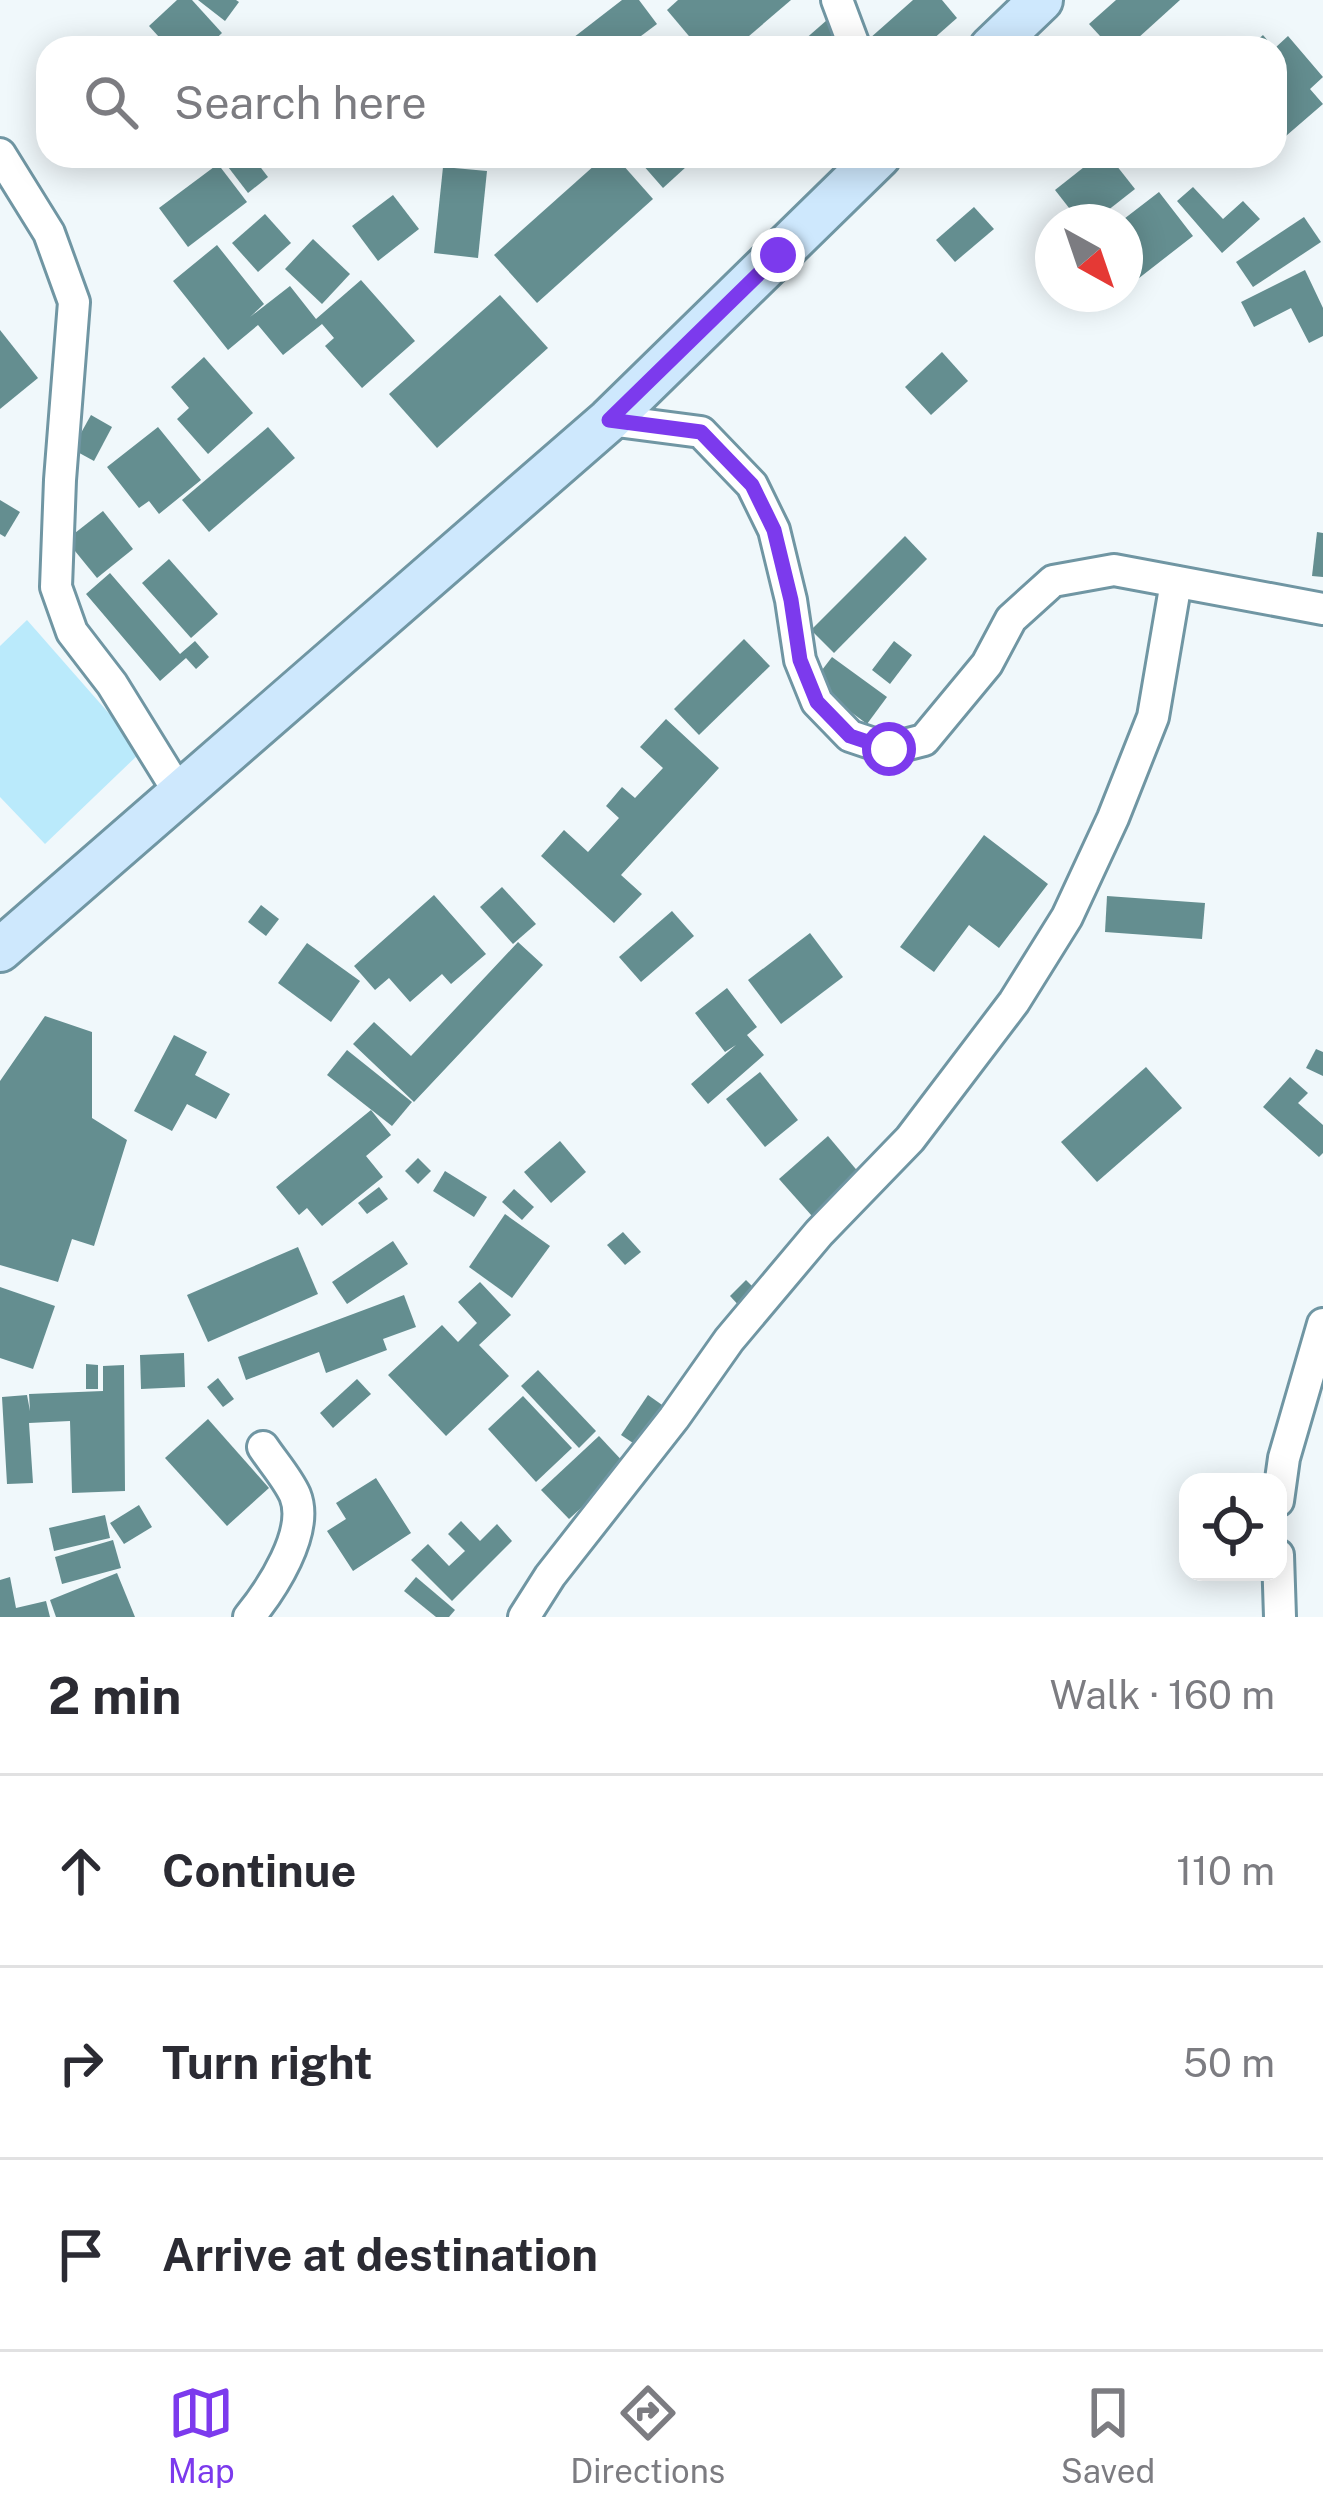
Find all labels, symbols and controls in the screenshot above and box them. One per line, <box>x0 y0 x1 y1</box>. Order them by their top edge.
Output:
search box <box>36 36 1287 168</box>
icon: search <box>78 69 144 135</box>
text: Search here <box>174 76 427 129</box>
north arrow <box>1035 204 1143 312</box>
route end <box>751 228 805 282</box>
route start <box>862 722 916 776</box>
map controls <box>1179 1473 1287 1581</box>
button: locate <box>1179 1473 1287 1581</box>
text: 2 min <box>48 1666 182 1725</box>
text: Walk · 160 m <box>1050 1672 1275 1718</box>
icon: ahead <box>48 1838 114 1904</box>
text: Continue <box>162 1844 356 1897</box>
text: 110 m <box>1176 1848 1275 1894</box>
icon: right <box>48 2030 114 2096</box>
text: Turn right <box>162 2036 373 2089</box>
text: 50 m <box>1183 2040 1275 2086</box>
icon: arrive <box>48 2222 114 2288</box>
text: Arrive at destination <box>162 2228 598 2281</box>
tab: Map <box>168 2380 235 2490</box>
tab: Directions <box>570 2380 725 2490</box>
tab: Saved <box>1061 2380 1155 2490</box>

